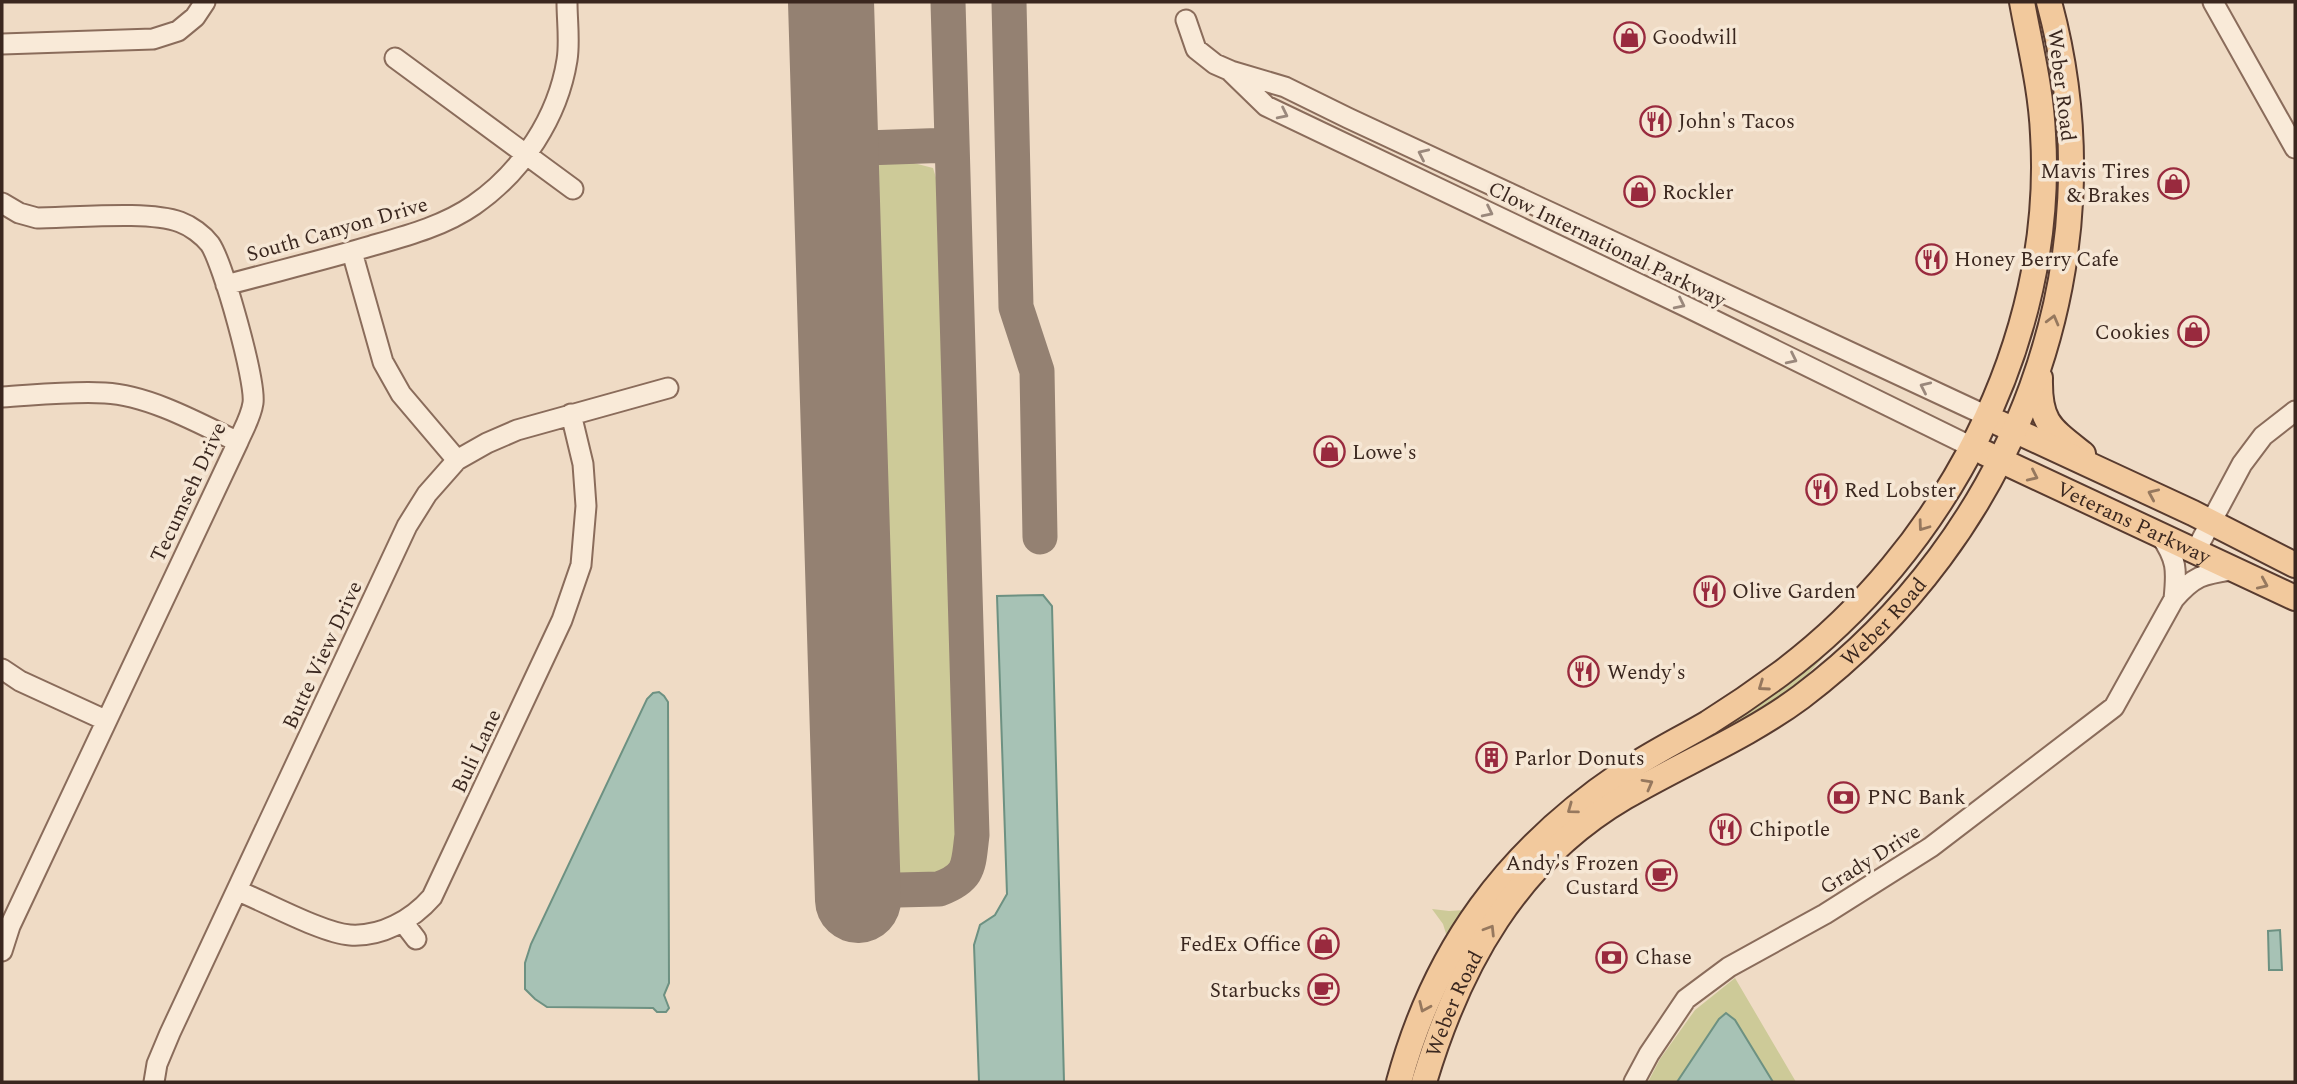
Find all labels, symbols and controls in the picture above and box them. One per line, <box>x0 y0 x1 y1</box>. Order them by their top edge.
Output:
shop icon: Goodwill <box>1612 20 1646 54</box>
place label: Goodwill <box>1652 22 1738 54</box>
street label: Weber Road <box>2038 27 2084 143</box>
restaurant icon: John's Tacos <box>1638 104 1672 138</box>
one-way arrow <box>1276 106 1288 120</box>
place label: John's Tacos <box>1678 106 1795 138</box>
one-way arrow <box>1418 148 1430 162</box>
place label: Mavis Tires & Brakes <box>2040 156 2150 212</box>
shop icon: Mavis Tires & Brakes <box>2156 166 2190 200</box>
street label: Clow International Parkway <box>1482 173 1732 317</box>
shop icon: Rockler <box>1622 175 1656 209</box>
place label: Rockler <box>1662 177 1734 209</box>
street label: South Canyon Drive <box>243 189 432 271</box>
one-way arrow <box>1481 204 1493 218</box>
restaurant icon: Honey Berry Cafe <box>1914 242 1948 276</box>
place label: Honey Berry Cafe <box>1954 244 2119 276</box>
one-way arrow <box>1673 296 1685 310</box>
one-way arrow <box>2045 314 2059 326</box>
shop icon: Cookies <box>2176 315 2210 349</box>
place label: Cookies <box>2095 317 2170 349</box>
one-way arrow <box>1785 351 1797 365</box>
one-way arrow <box>1920 382 1932 396</box>
street label: Tecumseh Drive <box>142 417 235 568</box>
shop icon: Lowe's <box>1312 435 1346 469</box>
place label: Lowe's <box>1352 437 1417 469</box>
one-way arrow <box>2026 468 2038 482</box>
restaurant icon: Red Lobster <box>1804 473 1838 507</box>
street label: Veterans Parkway <box>2051 473 2216 574</box>
place label: Red Lobster <box>1844 475 1956 507</box>
one-way arrow <box>2147 489 2160 503</box>
one-way arrow <box>1918 518 1931 531</box>
street label: Weber Road <box>1834 571 1935 675</box>
restaurant icon: Olive Garden <box>1692 574 1726 608</box>
street label: Butte View Drive <box>274 576 371 735</box>
place label: Olive Garden <box>1732 576 1856 608</box>
one-way arrow <box>2256 576 2268 590</box>
restaurant icon: Wendy's <box>1567 655 1601 689</box>
place label: Wendy's <box>1607 657 1686 689</box>
one-way arrow <box>1758 678 1771 690</box>
street label: Buli Lane <box>443 704 510 799</box>
building icon: Parlor Donuts <box>1474 741 1508 775</box>
place label: Parlor Donuts <box>1514 743 1645 775</box>
one-way arrow <box>1641 779 1653 792</box>
bank icon: PNC Bank <box>1827 780 1861 814</box>
place label: PNC Bank <box>1867 782 1966 814</box>
one-way arrow <box>1567 801 1580 814</box>
restaurant icon: Chipotle <box>1709 812 1743 846</box>
place label: Chipotle <box>1749 814 1830 846</box>
street label: Grady Drive <box>1814 816 1927 903</box>
place label: Andy's Frozen Custard <box>1506 848 1639 904</box>
cafe icon: Andy's Frozen Custard <box>1645 858 1679 892</box>
one-way arrow <box>1482 925 1495 938</box>
shop icon: FedEx Office <box>1307 927 1341 961</box>
place label: FedEx Office <box>1179 929 1301 961</box>
bank icon: Chase <box>1595 940 1629 974</box>
place label: Chase <box>1635 942 1692 974</box>
street label: Weber Road <box>1418 945 1492 1061</box>
cafe icon: Starbucks <box>1307 973 1341 1007</box>
place label: Starbucks <box>1210 975 1301 1007</box>
one-way arrow <box>1418 999 1432 1012</box>

